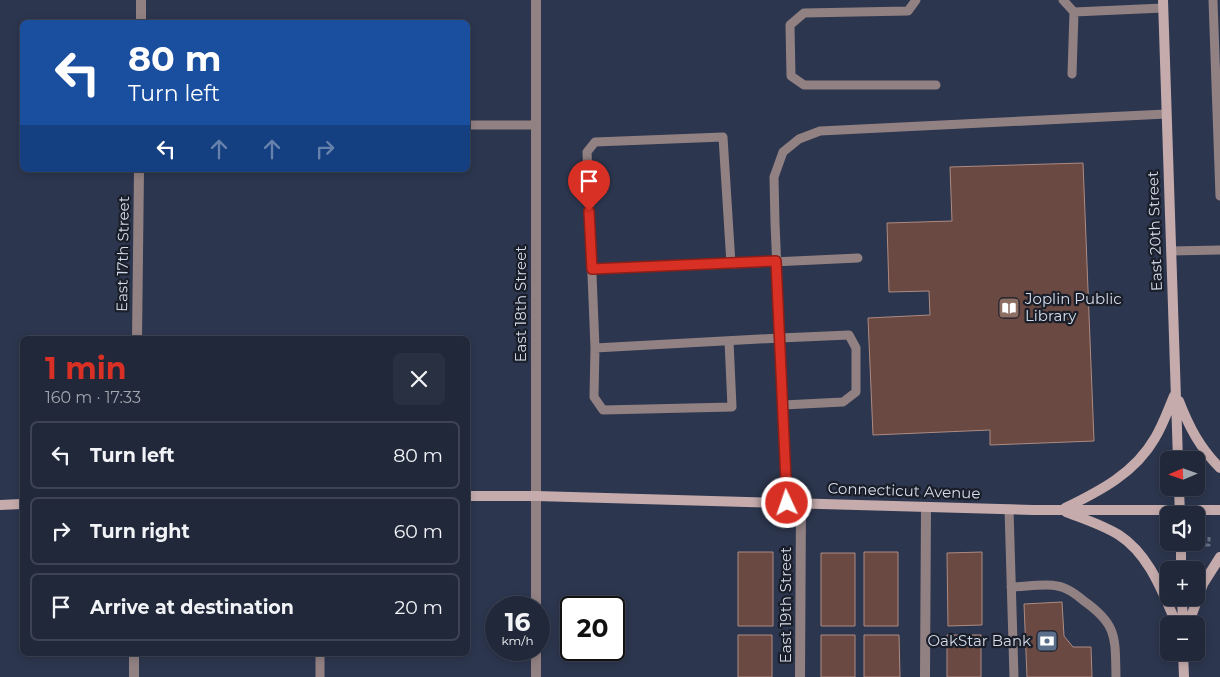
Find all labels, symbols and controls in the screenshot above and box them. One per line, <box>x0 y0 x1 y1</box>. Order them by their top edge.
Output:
text: 80 m <box>128 37 222 80</box>
icon: left <box>45 40 110 105</box>
text: Turn left <box>128 80 220 107</box>
icon: left <box>152 135 180 163</box>
icon: ahead <box>205 135 233 163</box>
icon: ahead <box>258 135 286 163</box>
icon: right <box>311 135 339 163</box>
pin <box>568 160 610 211</box>
icon: arrive <box>575 167 603 195</box>
street label: East 20th Street <box>1143 171 1166 291</box>
street label: East 17th Street <box>112 196 133 312</box>
street label: East 18th Street <box>511 246 530 362</box>
place label: Joplin Public Library <box>1024 289 1122 325</box>
library icon: Joplin Public Library <box>997 296 1021 320</box>
text: 1 min <box>45 350 126 387</box>
button: close <box>393 353 445 405</box>
text: 160 m · 17:33 <box>45 388 141 407</box>
icon: left <box>47 441 75 469</box>
text: Turn left <box>90 444 175 467</box>
text: 80 m <box>393 444 443 467</box>
north arrow <box>1160 451 1205 496</box>
map controls <box>1160 451 1205 661</box>
position arrow <box>760 476 812 528</box>
street label: Connecticut Avenue <box>827 478 981 503</box>
button: sound <box>1160 506 1205 551</box>
icon: right <box>47 517 75 545</box>
text: Turn right <box>90 520 190 543</box>
text: 60 m <box>394 520 443 543</box>
street label: East 19th Street <box>776 547 795 663</box>
button: + <box>1160 561 1205 606</box>
icon: arrive <box>47 593 75 621</box>
text: Arrive at destination <box>90 596 294 619</box>
text: 20 m <box>395 596 443 619</box>
speed limit sign: 20 <box>560 596 625 661</box>
text: 16 <box>505 607 530 637</box>
button: − <box>1160 616 1205 661</box>
bank icon: OakStar Bank <box>1035 629 1059 653</box>
place label: OakStar Bank <box>928 631 1031 650</box>
text: km/h <box>501 633 534 648</box>

